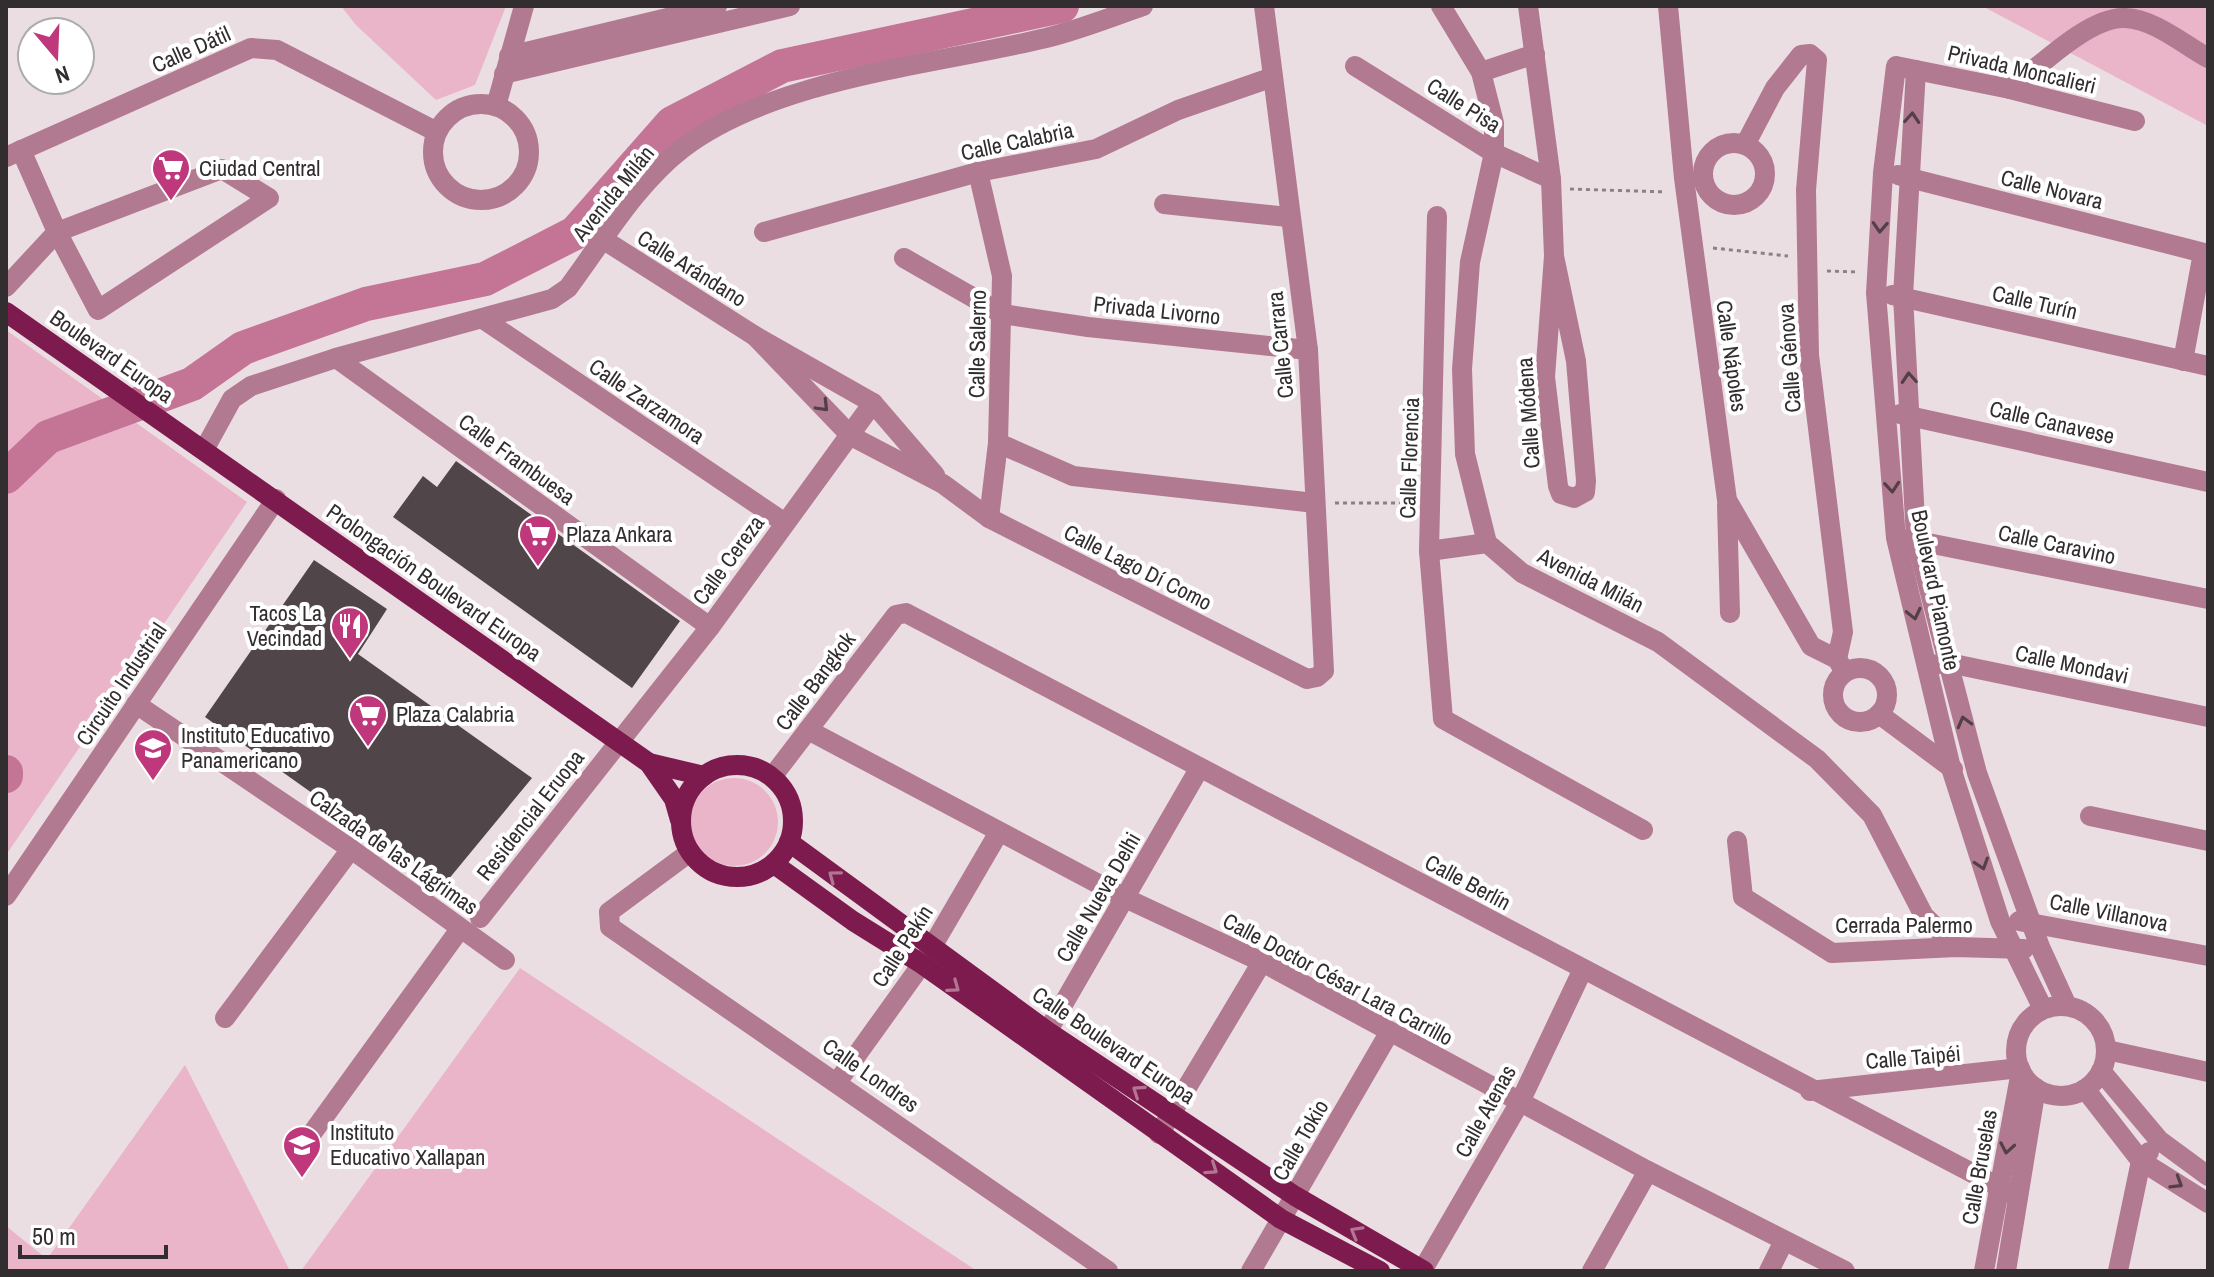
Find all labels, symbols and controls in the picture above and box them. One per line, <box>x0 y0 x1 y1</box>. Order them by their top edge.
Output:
north arrow <box>16 16 96 96</box>
street label: Calle Dátil <box>147 18 235 80</box>
street label: Privada Moncalieri <box>1945 37 2099 101</box>
text: N <box>51 59 74 91</box>
street label: Calle Pisa <box>1421 70 1507 140</box>
one-way arrow <box>1903 111 1920 124</box>
street label: Calle Calabria <box>958 114 1076 168</box>
street label: Avenida Milán <box>565 139 661 248</box>
supermarket icon: Ciudad Central <box>150 147 192 202</box>
place label: Ciudad Central <box>199 153 320 183</box>
street label: Calle Novara <box>1998 162 2106 216</box>
one-way arrow <box>1872 221 1889 234</box>
street label: Calle Arándano <box>632 223 752 313</box>
street label: Calle Turín <box>1990 278 2080 326</box>
street label: Privada Livorno <box>1092 288 1222 332</box>
street label: Calle Salerno <box>961 290 993 398</box>
street label: Calle Carrara <box>1259 290 1301 400</box>
street label: Calle Nápoles <box>1709 298 1755 414</box>
street label: Boulevard Europa <box>44 302 180 410</box>
street label: Calle Génova <box>1770 302 1808 414</box>
street label: Calle Zarzamora <box>583 351 711 451</box>
street label: Calle Módena <box>1509 356 1547 470</box>
one-way arrow <box>1901 371 1918 384</box>
street label: Calle Canavese <box>1987 393 2117 451</box>
one-way arrow <box>813 397 828 411</box>
street label: Calle Florencia <box>1392 397 1426 519</box>
street label: Calle Frambuesa <box>453 406 581 512</box>
one-way arrow <box>1883 481 1900 494</box>
street label: Prolongación Boulevard Europa <box>321 496 547 668</box>
street label: Boulevard Piamonte <box>1904 507 1968 673</box>
street label: Calle Cereza <box>685 509 771 611</box>
supermarket icon: Plaza Ankara <box>517 513 559 568</box>
street label: Calle Lago Dí Como <box>1059 517 1217 617</box>
street label: Calle Caravino <box>1996 517 2118 571</box>
place label: Plaza Ankara <box>566 519 672 549</box>
street label: Avenida Milán <box>1532 540 1649 619</box>
place label: Tacos La Vecindad <box>247 598 322 653</box>
restaurant icon: Tacos La Vecindad <box>329 605 371 660</box>
one-way arrow <box>1905 606 1922 620</box>
street label: Circuito Industrial <box>69 617 173 751</box>
street label: Calle Bangkok <box>768 625 863 736</box>
street label: Calle Mondavi <box>2012 637 2132 691</box>
supermarket icon: Plaza Calabria <box>347 693 389 748</box>
place label: Plaza Calabria <box>396 699 514 729</box>
one-way arrow <box>1957 716 1974 730</box>
place label: Instituto Educativo Panamericano <box>181 720 330 775</box>
school or university icon: Instituto Educativo Panamericano <box>132 727 174 782</box>
street label: Residencial Eruopa <box>469 743 591 887</box>
street label: Calzada de las Lágrimas <box>304 782 484 922</box>
street label: Calle Nueva Delhi <box>1049 827 1147 967</box>
street label: Calle Berlín <box>1420 847 1516 917</box>
one-way arrow <box>1973 857 1989 871</box>
one-way arrow <box>828 872 843 886</box>
street label: Calle Villanova <box>2047 886 2171 938</box>
street label: Calle Pekín <box>864 899 940 993</box>
street label: Calle Doctor César Lara Carrillo <box>1218 906 1458 1052</box>
street label: Cerrada Palermo <box>1835 910 1973 940</box>
one-way arrow <box>945 977 960 991</box>
street label: Calle Boulevard Europa <box>1027 979 1201 1111</box>
street label: Calle Londres <box>817 1031 925 1119</box>
street label: Calle Taipéi <box>1864 1038 1962 1076</box>
street label: Calle Atenas <box>1447 1059 1523 1163</box>
one-way arrow <box>1132 1086 1146 1101</box>
street label: Calle Tokio <box>1265 1094 1335 1186</box>
street label: Calle Bruselas <box>1954 1107 2004 1227</box>
place label: Instituto Educativo Xallapan <box>330 1117 485 1172</box>
school or university icon: Instituto Educativo Xallapan <box>281 1124 323 1179</box>
one-way arrow <box>2000 1141 2017 1155</box>
one-way arrow <box>1203 1159 1218 1174</box>
one-way arrow <box>2168 1174 2183 1189</box>
scale bar <box>20 1209 166 1259</box>
text: 50 m <box>32 1220 76 1252</box>
one-way arrow <box>1350 1226 1365 1242</box>

